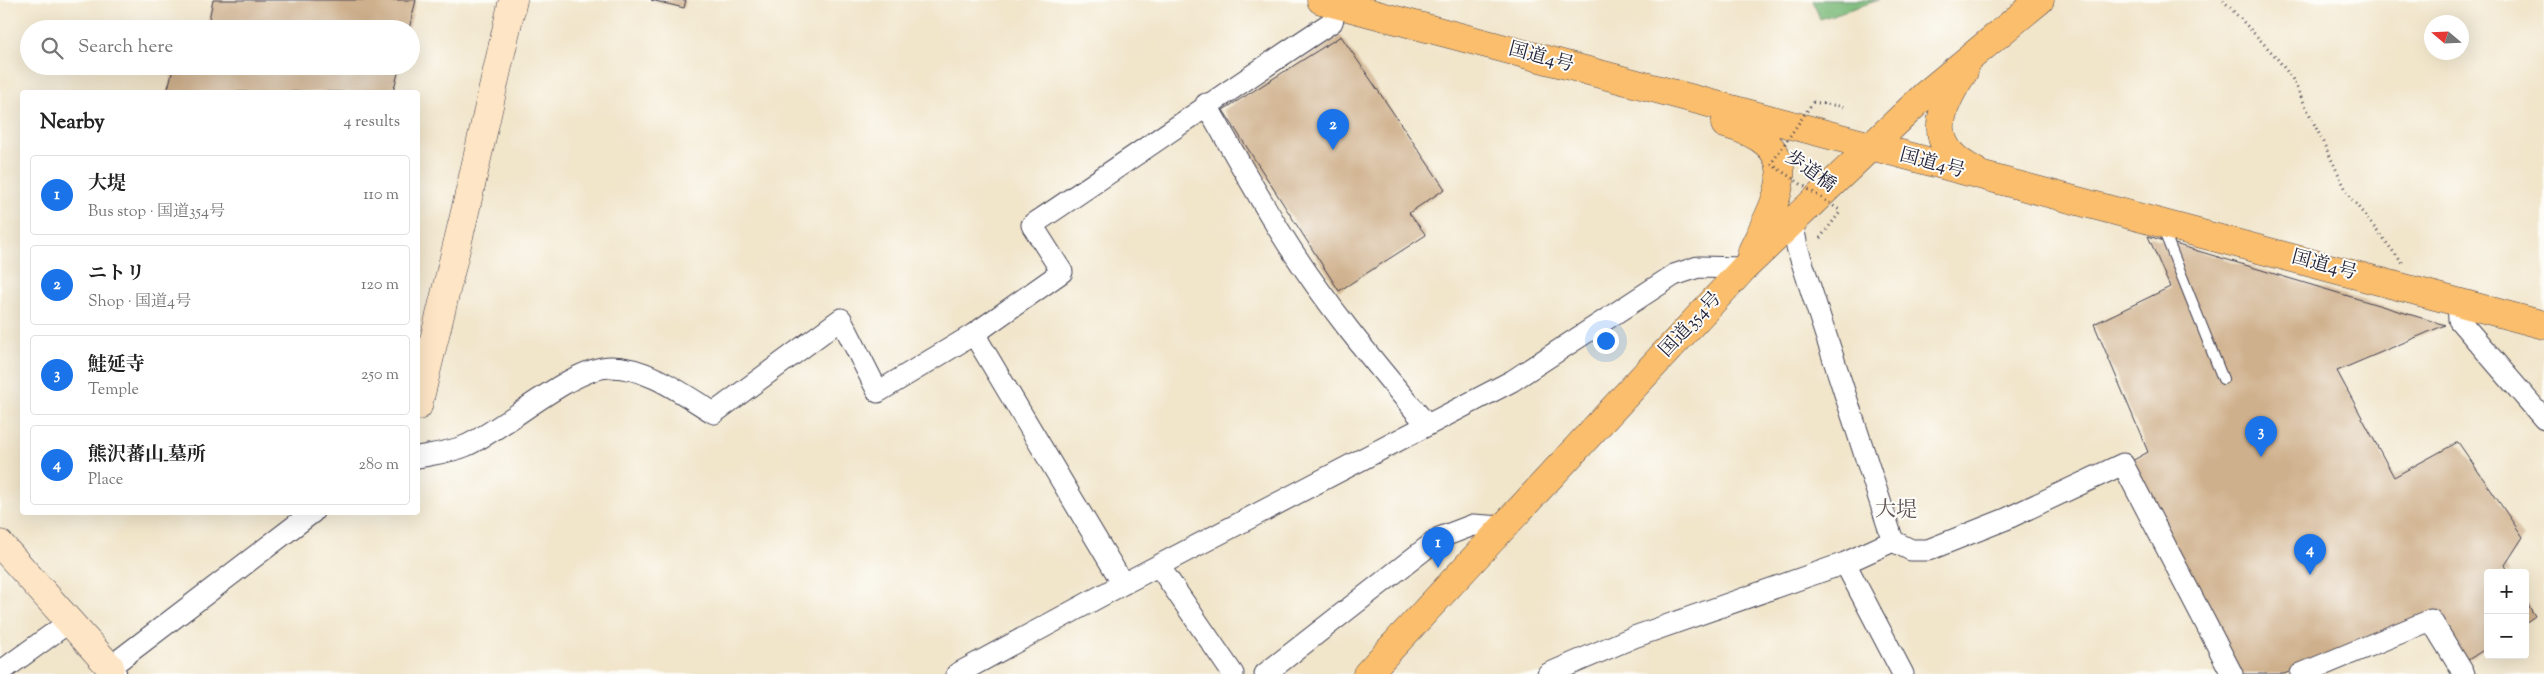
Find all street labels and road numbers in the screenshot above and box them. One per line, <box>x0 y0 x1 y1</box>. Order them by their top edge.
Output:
street label: 国道4号 <box>1505 36 1577 80</box>
street label: 国道4号 <box>1896 142 1968 186</box>
street label: 歩道橋 <box>1779 144 1841 200</box>
street label: 国道4号 <box>2288 244 2360 288</box>
street label: 国道354号 <box>1654 286 1728 364</box>

